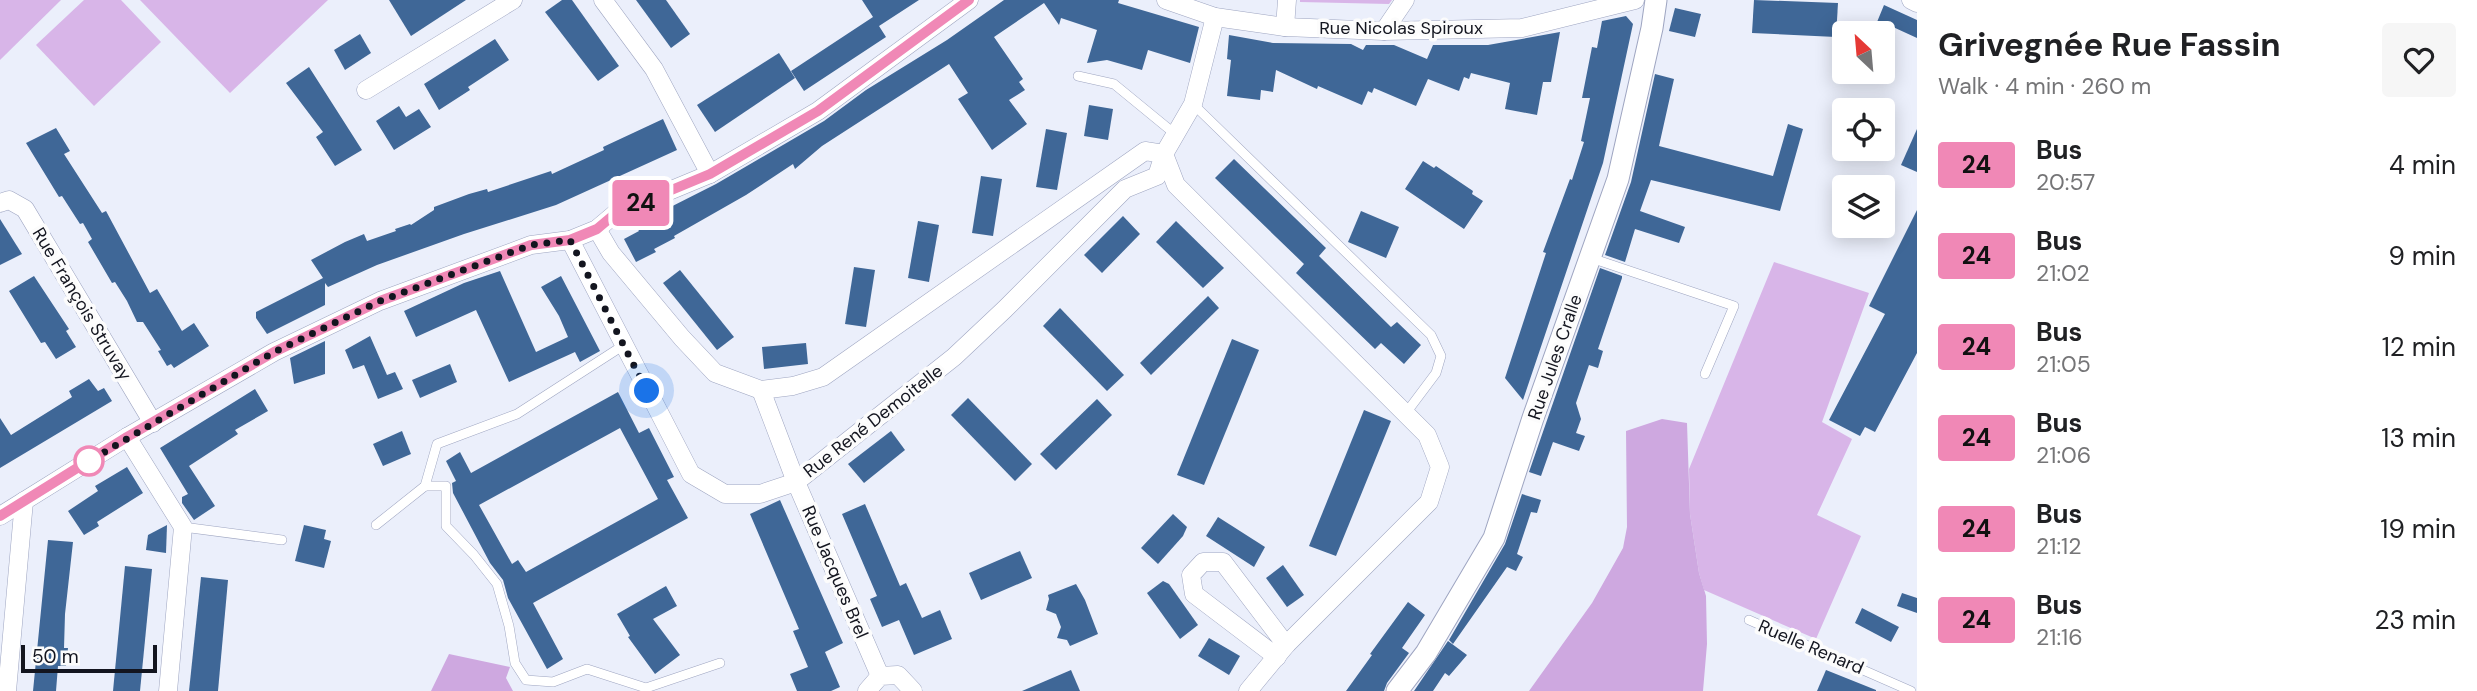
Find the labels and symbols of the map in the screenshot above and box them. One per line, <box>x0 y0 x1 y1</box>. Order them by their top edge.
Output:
street label: Rue Nicolas Spiroux <box>1319 16 1483 40</box>
north arrow <box>1832 21 1895 84</box>
line badge: 24 <box>610 180 672 226</box>
street label: Rue François Struvay <box>27 223 137 385</box>
street label: Rue Jules Cralle <box>1522 291 1588 423</box>
street label: Rue René Demoitelle <box>798 359 948 483</box>
your location <box>629 373 664 408</box>
unlabelled marker <box>74 446 104 476</box>
street label: Rue Jacques Brel <box>796 502 874 642</box>
street label: Ruelle Renard <box>1755 614 1867 680</box>
scale bar <box>21 642 158 674</box>

